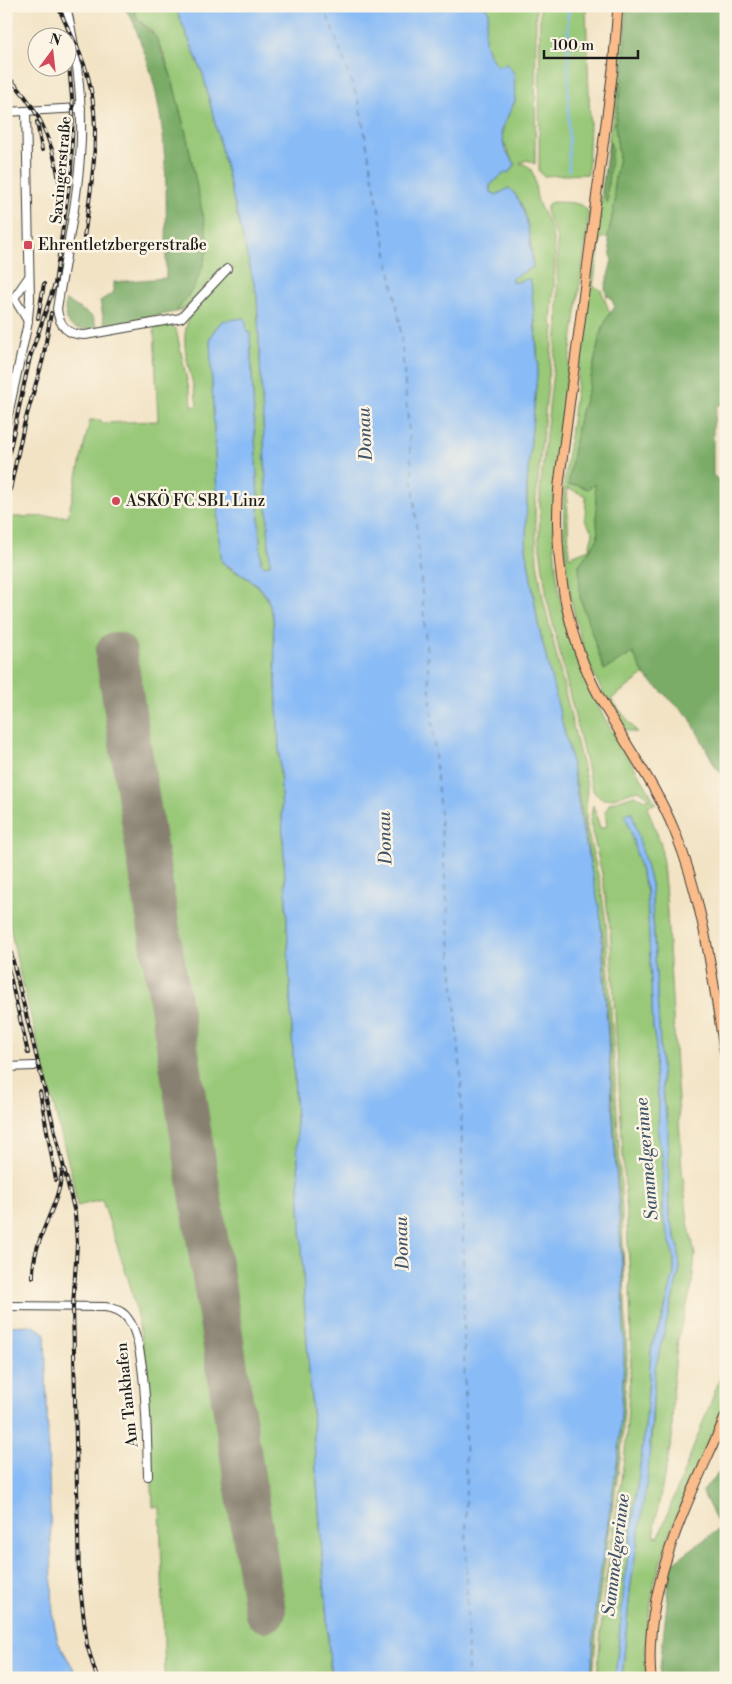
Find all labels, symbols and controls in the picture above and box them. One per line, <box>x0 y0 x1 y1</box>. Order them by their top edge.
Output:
north arrow <box>28 28 78 78</box>
scale bar <box>544 28 638 60</box>
text: N <box>47 30 63 51</box>
text: 100 m <box>552 36 594 55</box>
street label: Saxingerstraße <box>46 115 76 225</box>
place label: Ehrentletzbergerstraße <box>38 235 207 255</box>
marker: Ehrentletzbergerstraße <box>22 239 34 251</box>
water label: Donau <box>352 406 378 462</box>
place label: ASKÖ FC SBL Linz <box>125 489 265 511</box>
marker: ASKÖ FC SBL Linz <box>110 495 122 507</box>
water label: Donau <box>373 810 397 866</box>
water label: Sammelgerinne <box>630 1096 664 1221</box>
water label: Donau <box>390 1215 414 1271</box>
street label: Am Tankhafen <box>112 1341 143 1449</box>
water label: Sammelgerinne <box>597 1492 635 1617</box>

